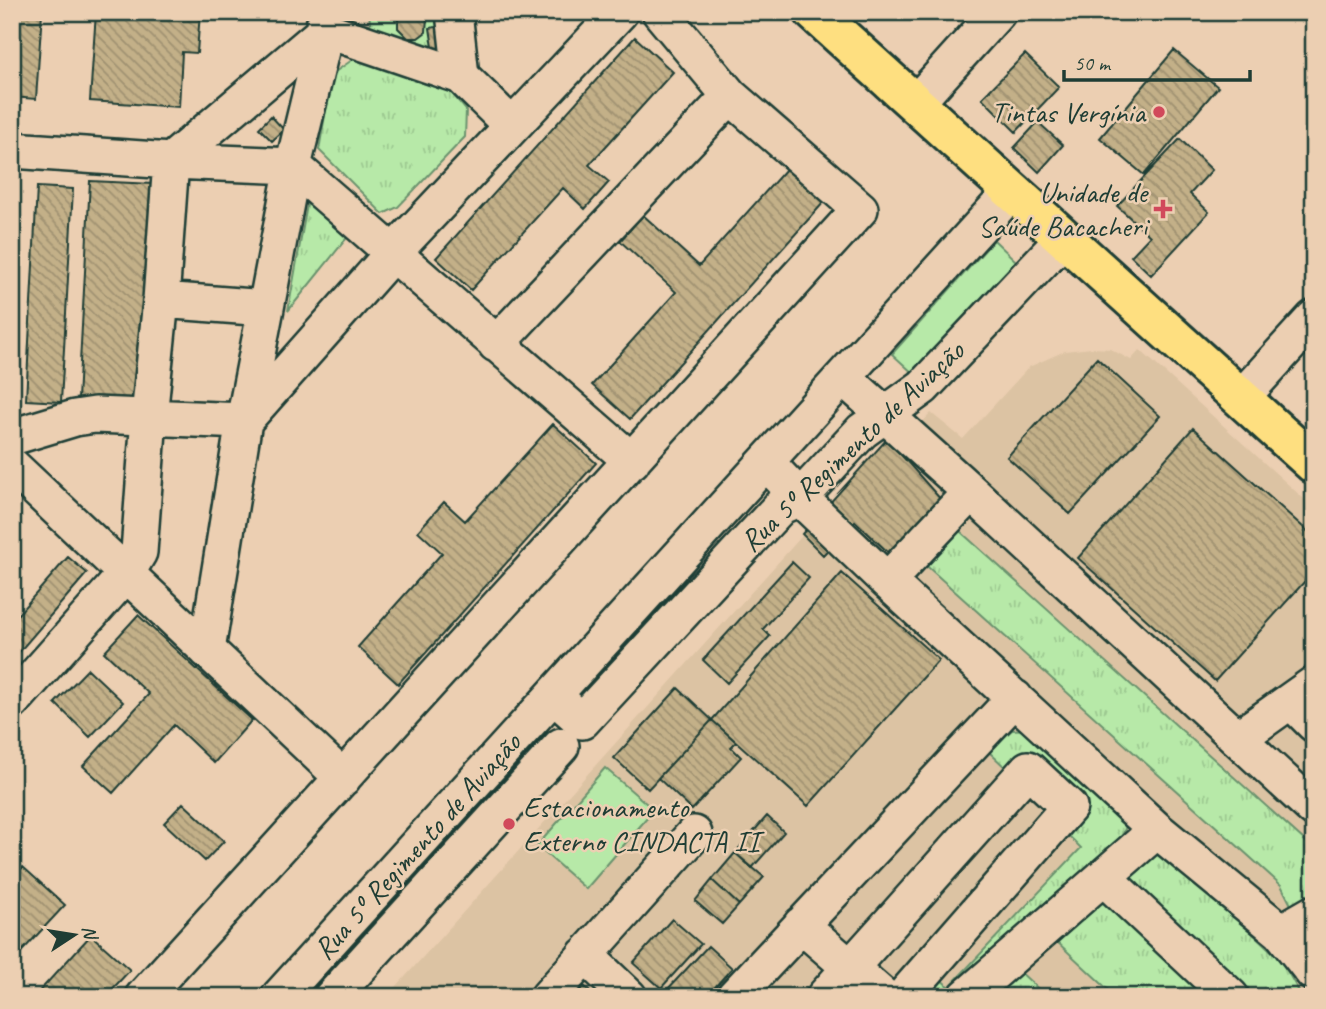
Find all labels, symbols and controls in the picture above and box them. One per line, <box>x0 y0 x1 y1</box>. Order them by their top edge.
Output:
scale bar <box>1064 38 1249 82</box>
text: 50 m <box>1074 50 1112 76</box>
place label: Tintas Vergínia <box>991 93 1147 131</box>
marker: Tintas Vergínia <box>1151 104 1167 120</box>
place label: Unidade de Saúde Bacacheri <box>978 173 1150 245</box>
marker: Unidade de Saúde Bacacheri <box>1153 199 1173 219</box>
street label: Rua 5º Regimento de Aviação <box>732 331 973 560</box>
street label: Rua 5º Regimento de Aviação <box>305 723 530 968</box>
place label: Estacionamento Externo CINDACTA II <box>523 788 765 860</box>
marker: Estacionamento Externo CINDACTA II <box>501 816 517 832</box>
north arrow <box>38 900 108 970</box>
text: N <box>77 923 103 943</box>

